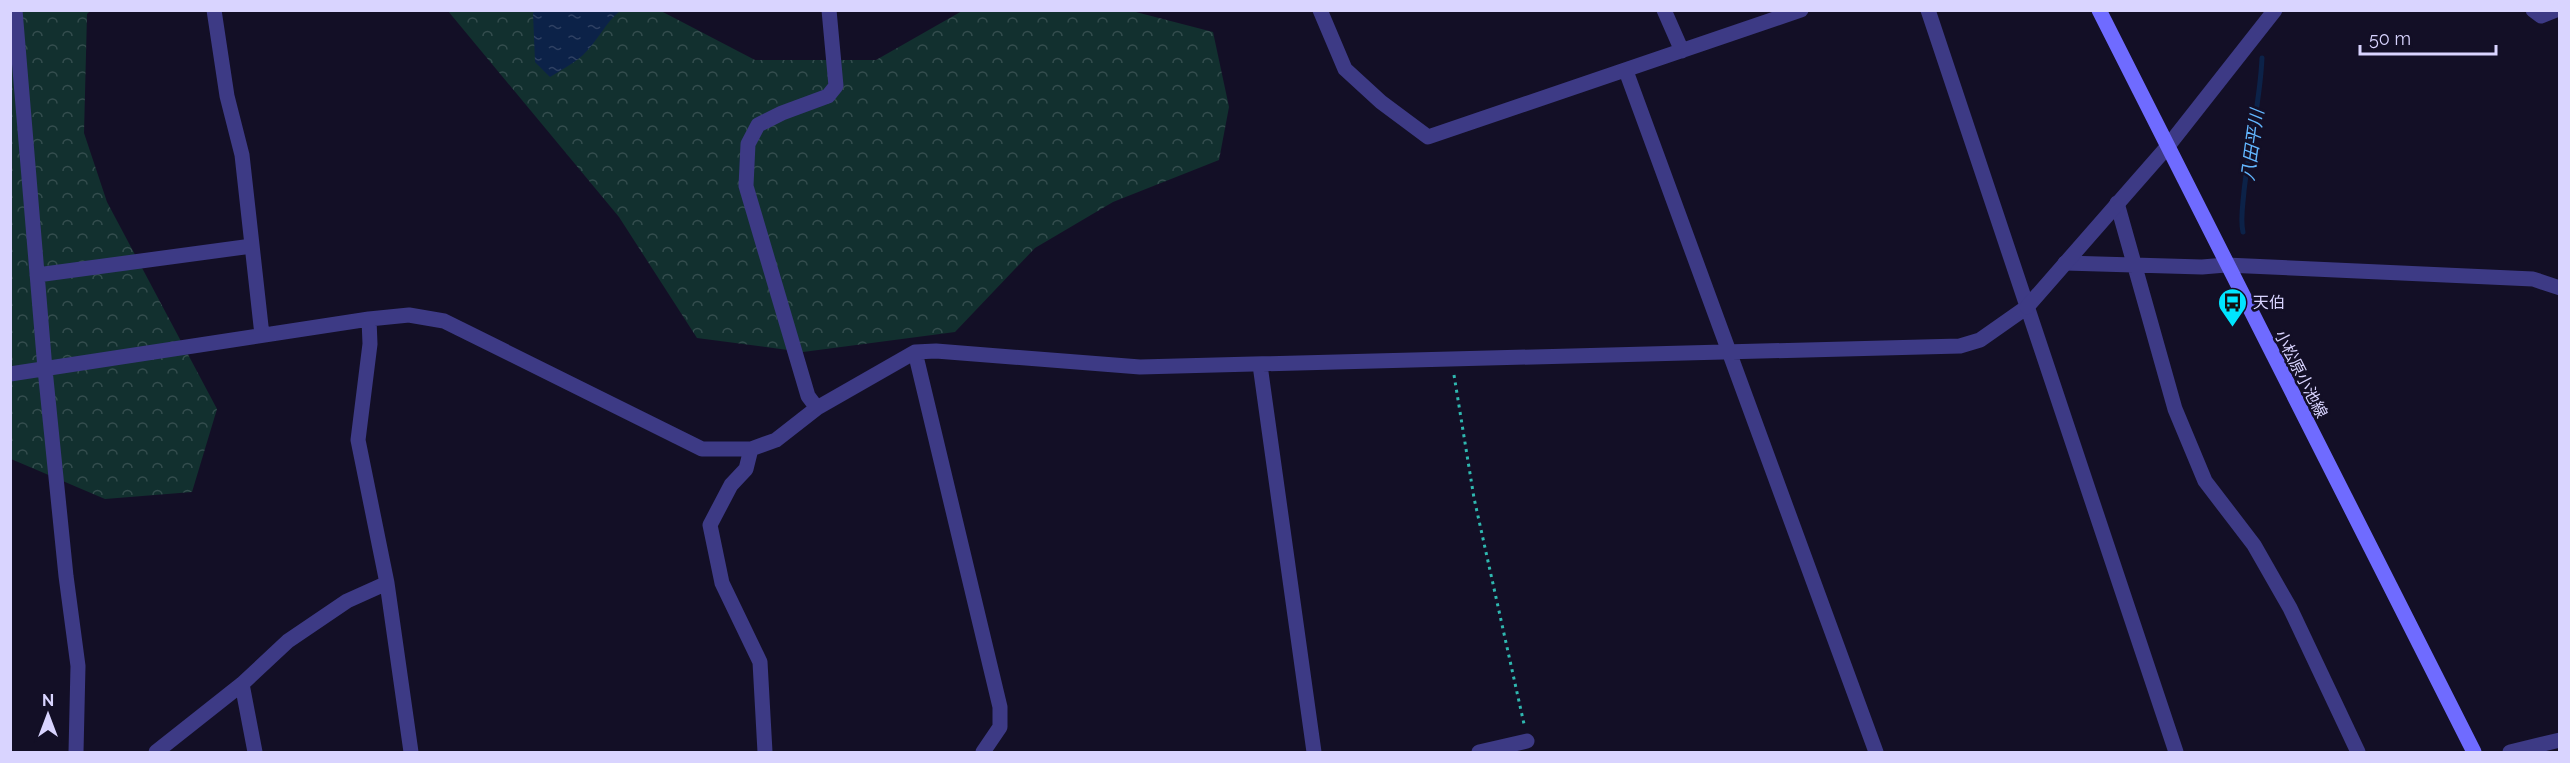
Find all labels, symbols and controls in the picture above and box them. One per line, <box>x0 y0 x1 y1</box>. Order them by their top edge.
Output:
scale bar <box>2360 18 2496 56</box>
text: 50 m <box>2369 28 2411 49</box>
water label: 八田平川 <box>2237 106 2268 182</box>
bus stop icon: 天伯 <box>2216 286 2248 328</box>
place label: 天伯 <box>2253 293 2285 312</box>
street label: 小松原小池線 <box>2271 327 2331 421</box>
north arrow <box>18 685 78 745</box>
text: N <box>42 691 54 710</box>

